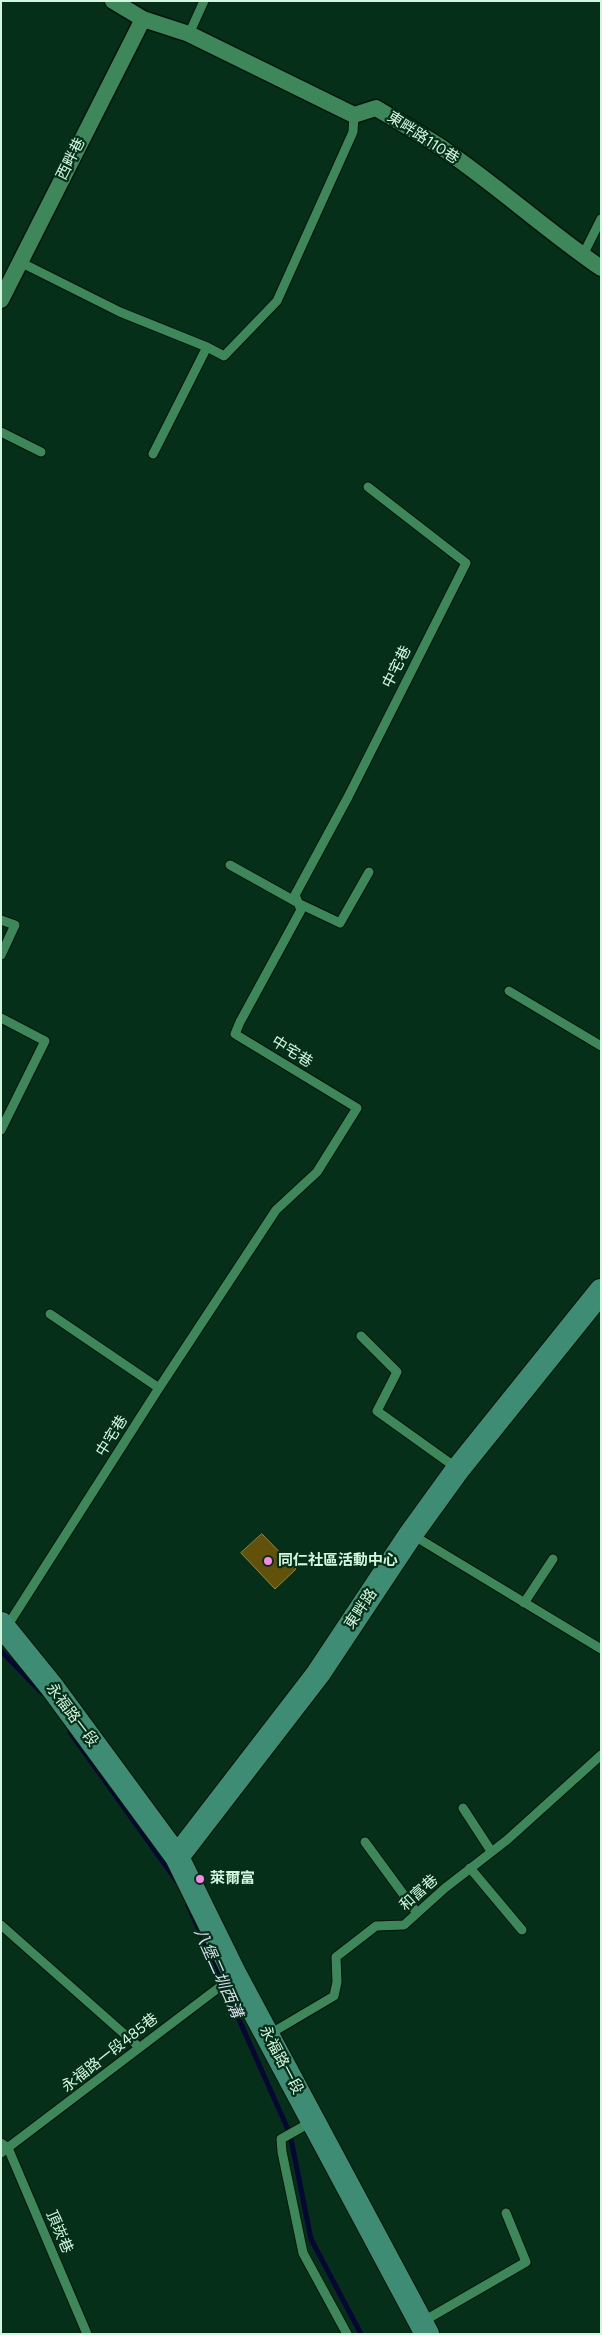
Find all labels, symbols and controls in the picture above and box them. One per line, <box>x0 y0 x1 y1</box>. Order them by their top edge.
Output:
street label: 東畔路110巷 <box>384 108 462 168</box>
street label: 西畔巷 <box>53 135 89 183</box>
street label: 中宅巷 <box>379 643 415 691</box>
street label: 中宅巷 <box>268 1032 316 1072</box>
street label: 中宅巷 <box>92 1412 132 1460</box>
place label: 同仁社區活動中心 <box>278 1552 398 1570</box>
marker: 同仁社區活動中心 <box>262 1555 274 1567</box>
street label: 東畔路 <box>341 1585 381 1633</box>
street label: 永福路一段 <box>42 1680 102 1750</box>
place label: 萊爾富 <box>210 1870 255 1888</box>
street label: 和富巷 <box>396 1871 442 1915</box>
marker: 萊爾富 <box>194 1873 206 1885</box>
water label: 八堡二圳西溝 <box>190 1925 246 2021</box>
street label: 永福路一段485巷 <box>58 2010 162 2096</box>
street label: 永福路一段 <box>255 2023 307 2097</box>
street label: 頂崁巷 <box>42 2208 76 2256</box>

